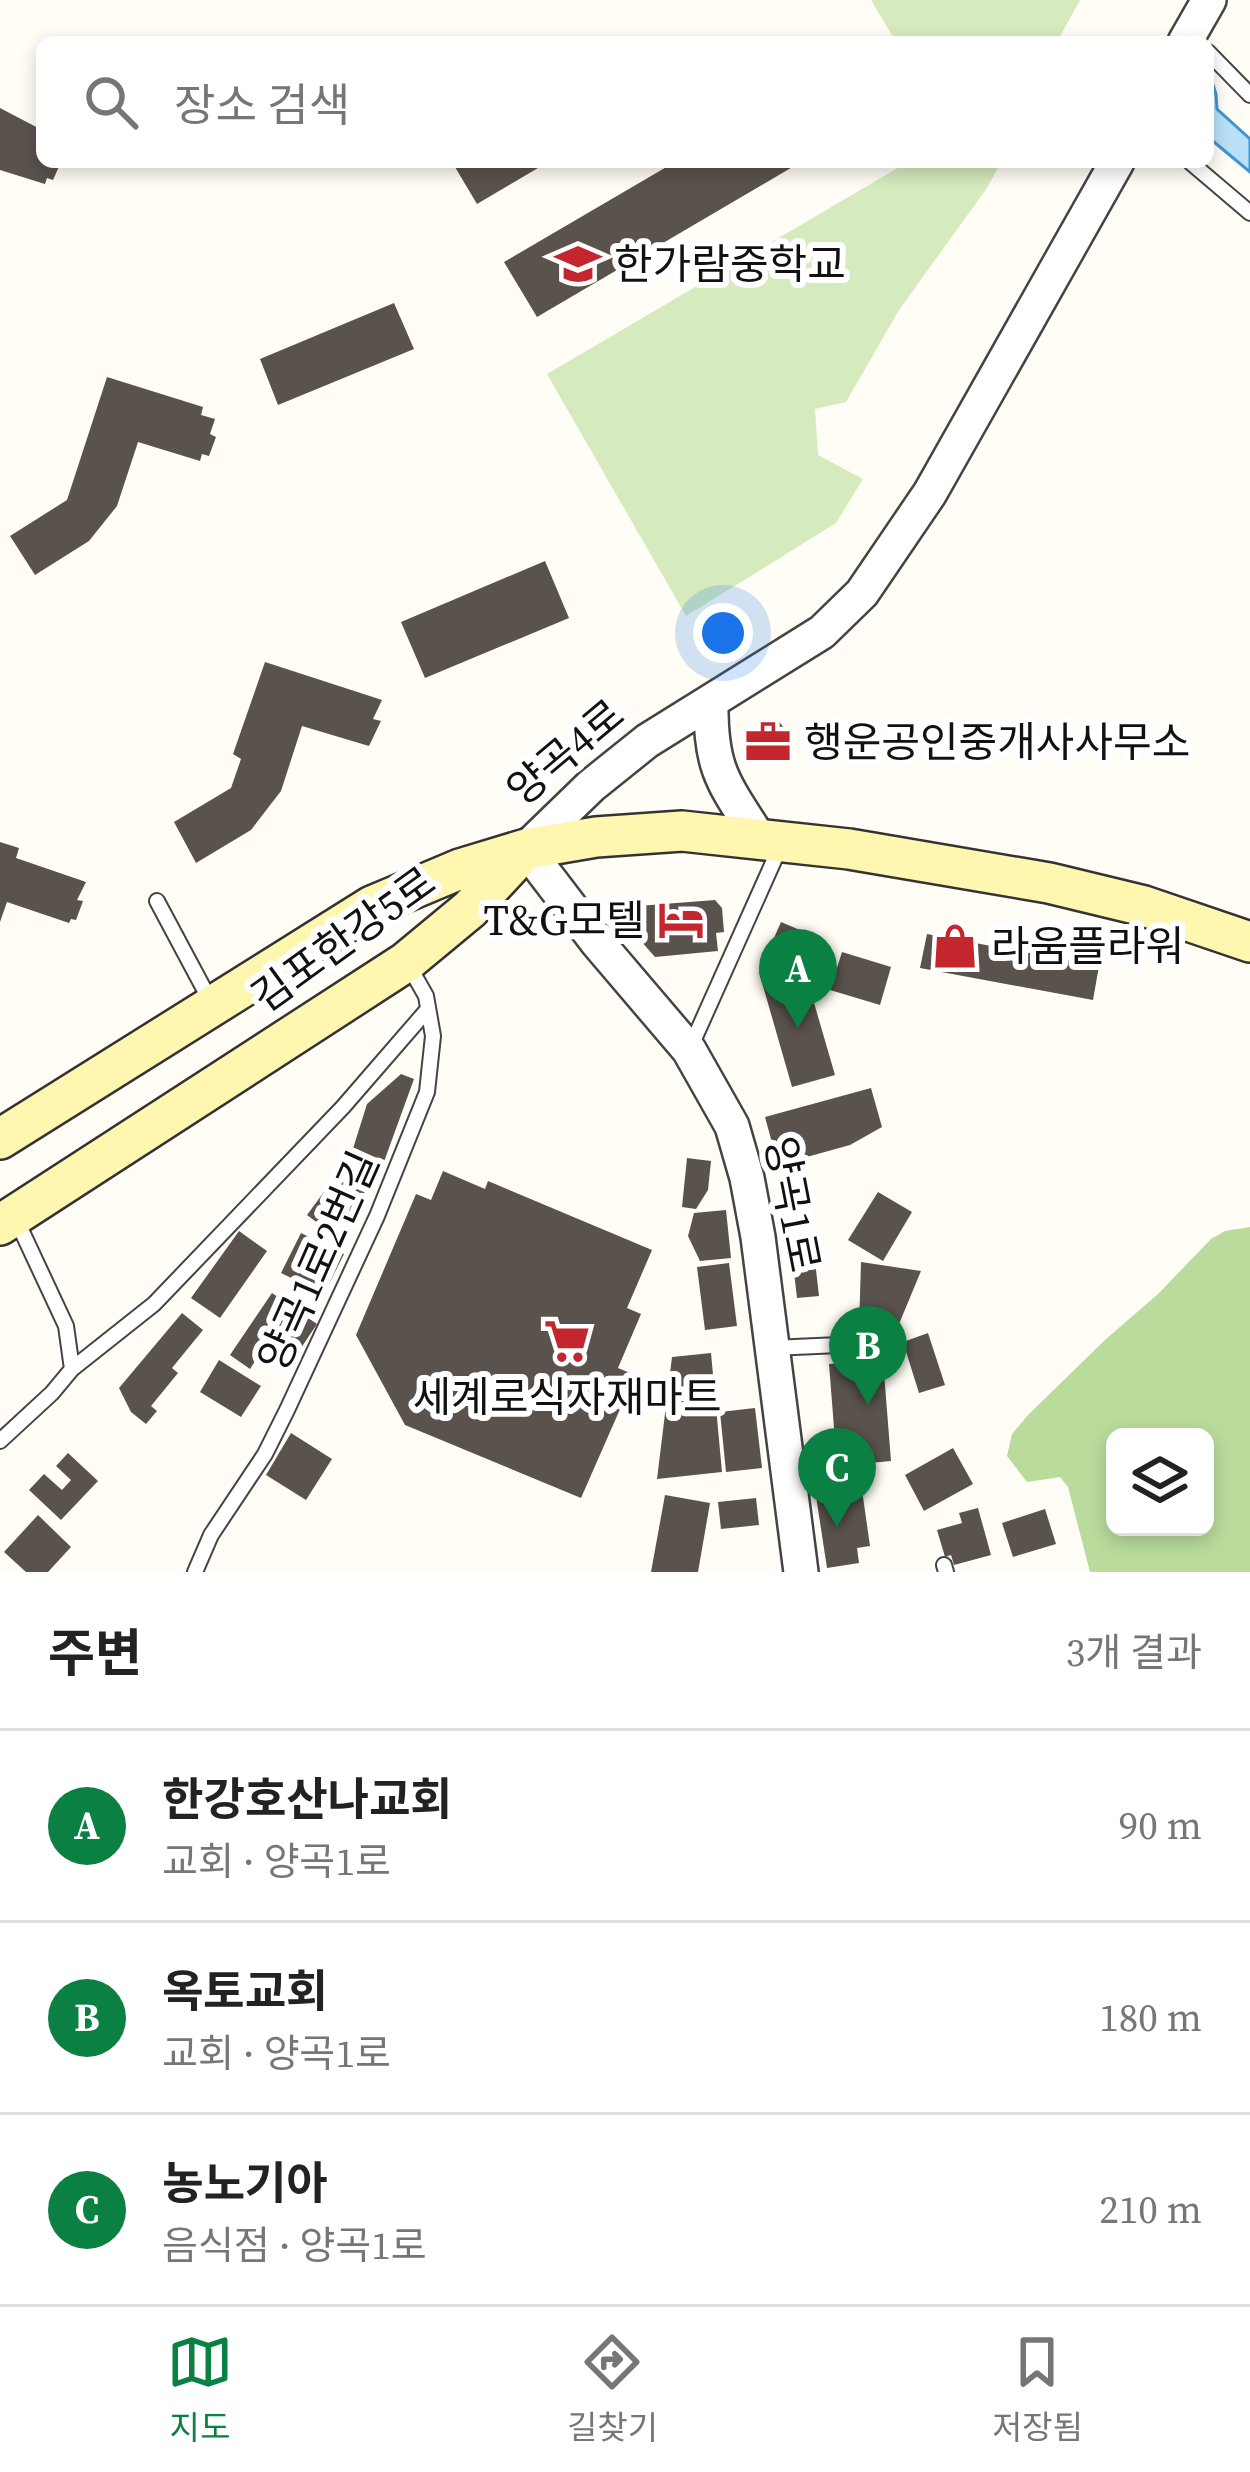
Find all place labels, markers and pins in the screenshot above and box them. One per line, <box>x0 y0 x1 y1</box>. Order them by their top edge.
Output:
place label: 한가람중학교 <box>614 235 846 293</box>
school or university icon: 한가람중학교 <box>553 239 603 289</box>
place label: 행운공인중개사사무소 <box>804 713 1190 771</box>
office icon: 행운공인중개사사무소 <box>743 717 793 767</box>
place label: T&G모텔 <box>483 891 645 949</box>
hotel icon: T&G모텔 <box>656 895 706 945</box>
place label: 라움플라워 <box>991 917 1184 975</box>
shop icon: 라움플라워 <box>930 921 980 971</box>
pin: A <box>759 929 837 1028</box>
pin: B <box>829 1306 907 1405</box>
supermarket icon: 세계로식자재마트 <box>542 1316 592 1366</box>
place label: 세계로식자재마트 <box>412 1368 722 1426</box>
pin: C <box>798 1428 876 1527</box>

